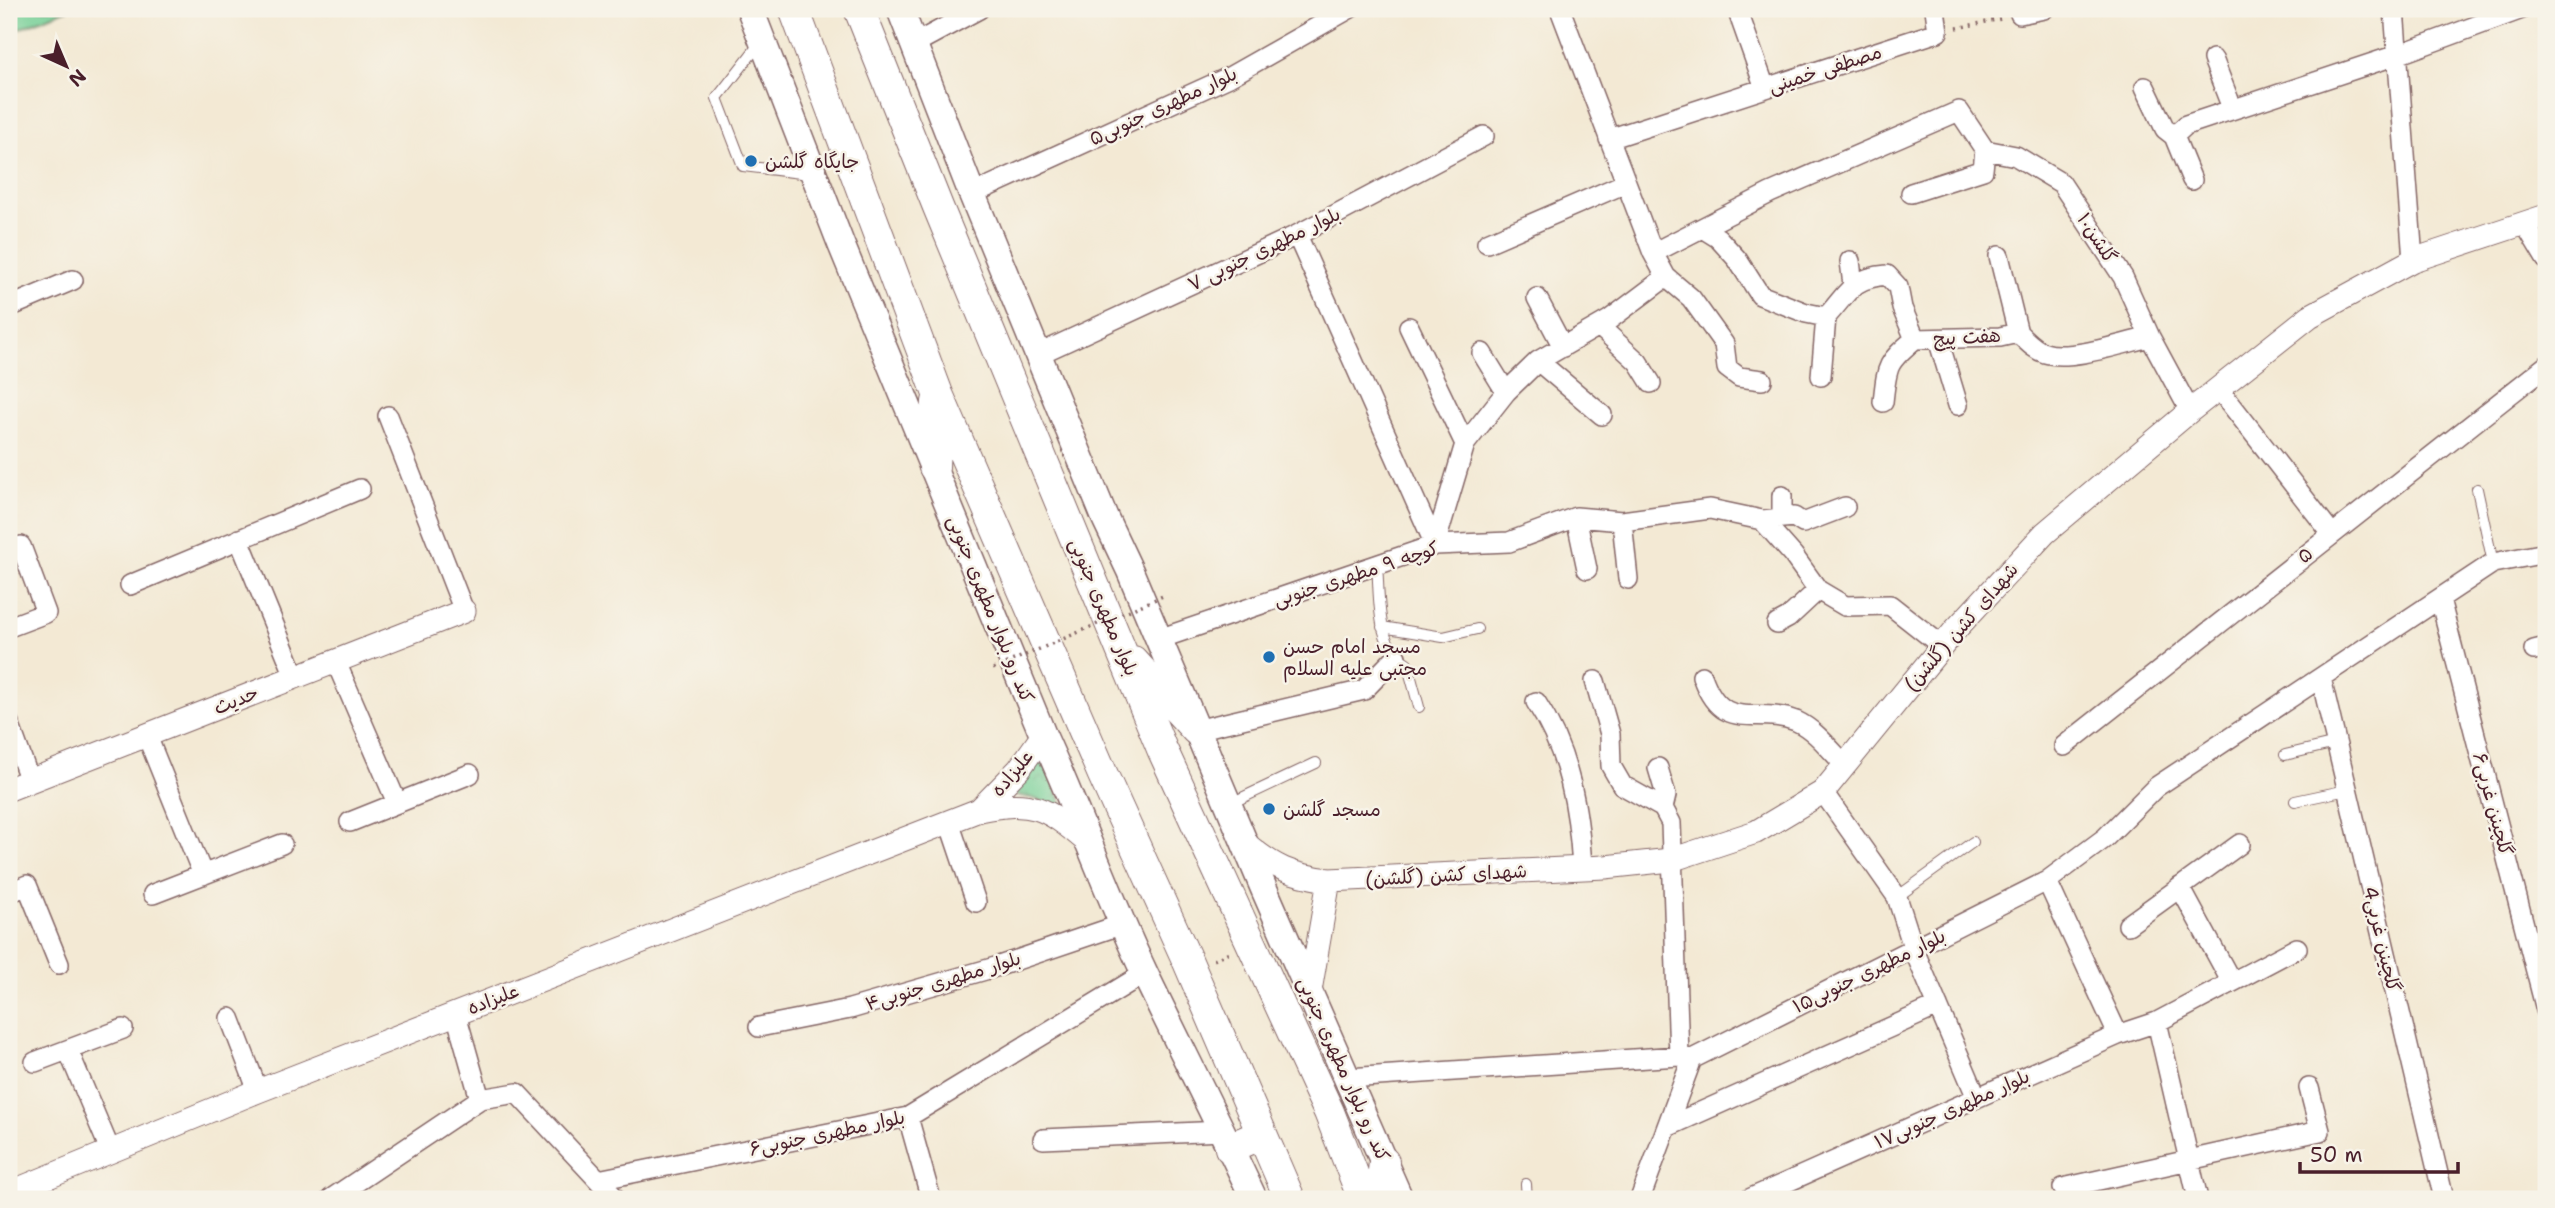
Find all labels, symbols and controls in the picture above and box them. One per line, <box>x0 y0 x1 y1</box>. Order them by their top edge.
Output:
north arrow <box>32 32 102 102</box>
street label: مصطفی خمینی <box>1765 39 1885 99</box>
street label: ۵بلوار مطهری جنوبی <box>1085 61 1241 151</box>
text: N <box>63 64 92 92</box>
place label: جایگاه گلشن <box>765 149 859 174</box>
marker: جایگاه گلشن <box>743 153 759 169</box>
street label: ۷ بلوار مطهری جنوبی <box>1183 201 1345 297</box>
street label: گلشن۱۰ <box>2071 208 2123 268</box>
street label: هفت پیچ <box>1932 323 2002 351</box>
street label: کند رو بلوار مطهری جنوبی <box>942 512 1040 706</box>
street label: بلوار مطهری جنوبی <box>1064 534 1144 680</box>
street label: کوچه ۹ مطهری جنوبی <box>1270 535 1442 613</box>
street label: ۵ <box>2292 541 2318 569</box>
street label: شهدای کشن (گلشن) <box>1898 558 2024 696</box>
place label: مسجد امام حسن مجتبی علیه السلام <box>1283 634 1427 683</box>
marker: مسجد امام حسن مجتبی علیه السلام <box>1261 649 1277 665</box>
street label: حدیث <box>210 680 262 720</box>
street label: علیزاده <box>985 744 1039 802</box>
street label: گلچینن غربی۶ <box>2467 750 2519 858</box>
place label: مسجد گلشن <box>1283 797 1381 822</box>
marker: مسجد گلشن <box>1261 801 1277 817</box>
street label: شهدای کشن (گلشن) <box>1364 858 1528 892</box>
street label: 4گلچینن غربی <box>2358 884 2406 994</box>
street label: بلوار مطهری جنوبی۱۵ <box>1788 923 1950 1019</box>
street label: بلوار مطهری جنوبی۴ <box>862 945 1024 1017</box>
street label: کند رو بلوار مطهری جنوبی <box>1292 973 1396 1165</box>
street label: علیزاده <box>464 978 522 1020</box>
street label: بلوار مطهری جنوبی۱۷ <box>1870 1064 2034 1154</box>
street label: بلوار مطهری جنوبی۶ <box>747 1104 907 1162</box>
scale bar <box>2300 1131 2457 1175</box>
text: 50 m <box>2310 1141 2363 1169</box>

